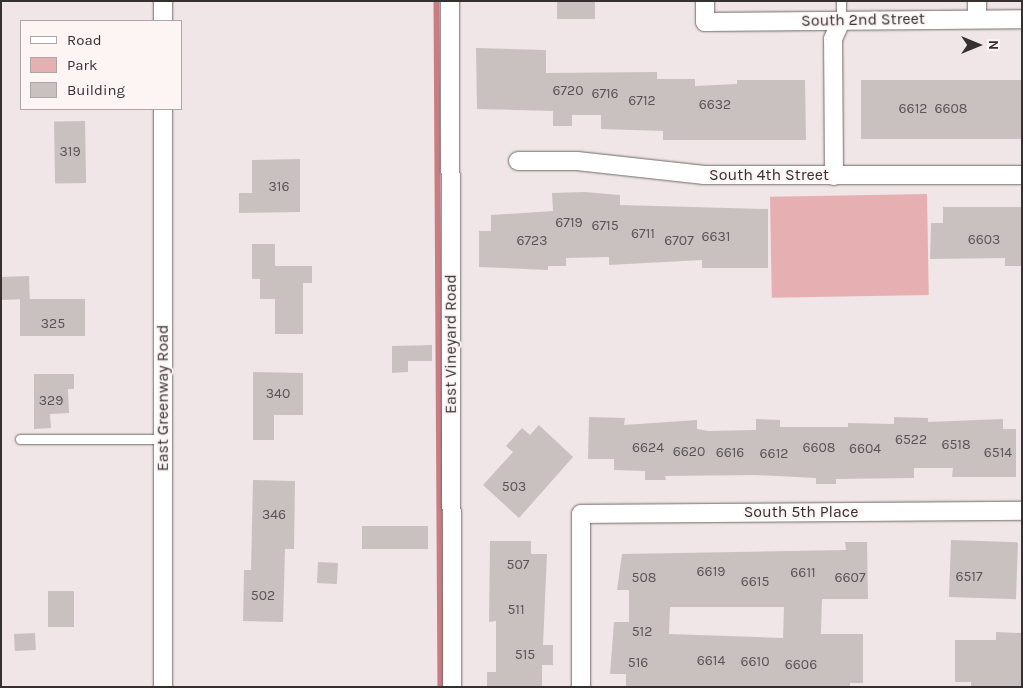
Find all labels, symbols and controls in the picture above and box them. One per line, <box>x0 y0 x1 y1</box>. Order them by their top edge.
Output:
street label: South 2nd Street <box>801 9 925 31</box>
legend <box>20 20 182 110</box>
north arrow <box>953 20 1003 70</box>
text: Road <box>67 31 102 49</box>
text: N <box>985 40 1002 50</box>
text: Park <box>67 56 97 74</box>
text: Building <box>67 81 125 99</box>
house number: 6720 <box>552 83 584 99</box>
house number: 6716 <box>591 86 619 102</box>
house number: 6712 <box>628 93 656 109</box>
house number: 6632 <box>699 97 731 113</box>
house number: 6612 <box>899 101 927 117</box>
house number: 6608 <box>935 101 967 117</box>
house number: 319 <box>59 144 81 160</box>
street label: South 4th Street <box>709 165 829 185</box>
house number: 316 <box>269 179 289 195</box>
house number: 6719 <box>555 215 583 231</box>
house number: 6715 <box>591 218 619 234</box>
house number: 6711 <box>631 226 655 242</box>
house number: 6631 <box>702 229 730 245</box>
house number: 6603 <box>968 232 1000 248</box>
house number: 6723 <box>517 233 547 249</box>
house number: 6707 <box>664 233 694 249</box>
street label: East Vineyard Road <box>441 274 461 414</box>
house number: 325 <box>41 316 65 332</box>
street label: East Greenway Road <box>153 325 173 471</box>
house number: 340 <box>266 386 290 402</box>
house number: 329 <box>39 393 63 409</box>
house number: 6522 <box>895 432 927 448</box>
house number: 6518 <box>941 437 971 453</box>
house number: 6624 <box>632 440 664 456</box>
house number: 6608 <box>803 440 835 456</box>
house number: 6604 <box>849 441 881 457</box>
house number: 6620 <box>673 444 705 460</box>
house number: 6616 <box>716 445 744 461</box>
house number: 6514 <box>984 445 1012 461</box>
house number: 6612 <box>760 446 788 462</box>
house number: 503 <box>502 479 526 495</box>
street label: South 5th Place <box>744 502 858 522</box>
house number: 346 <box>262 507 286 523</box>
house number: 507 <box>507 557 529 573</box>
house number: 6619 <box>697 564 725 580</box>
house number: 6611 <box>790 565 816 581</box>
house number: 6517 <box>955 569 983 585</box>
house number: 508 <box>632 570 656 586</box>
house number: 6607 <box>835 570 865 586</box>
house number: 6615 <box>741 574 769 590</box>
house number: 502 <box>251 588 275 604</box>
house number: 511 <box>507 602 525 618</box>
house number: 512 <box>632 624 652 640</box>
house number: 515 <box>515 647 535 663</box>
house number: 6614 <box>697 653 725 669</box>
house number: 6610 <box>741 654 769 670</box>
house number: 516 <box>628 655 648 671</box>
house number: 6606 <box>785 657 817 673</box>

